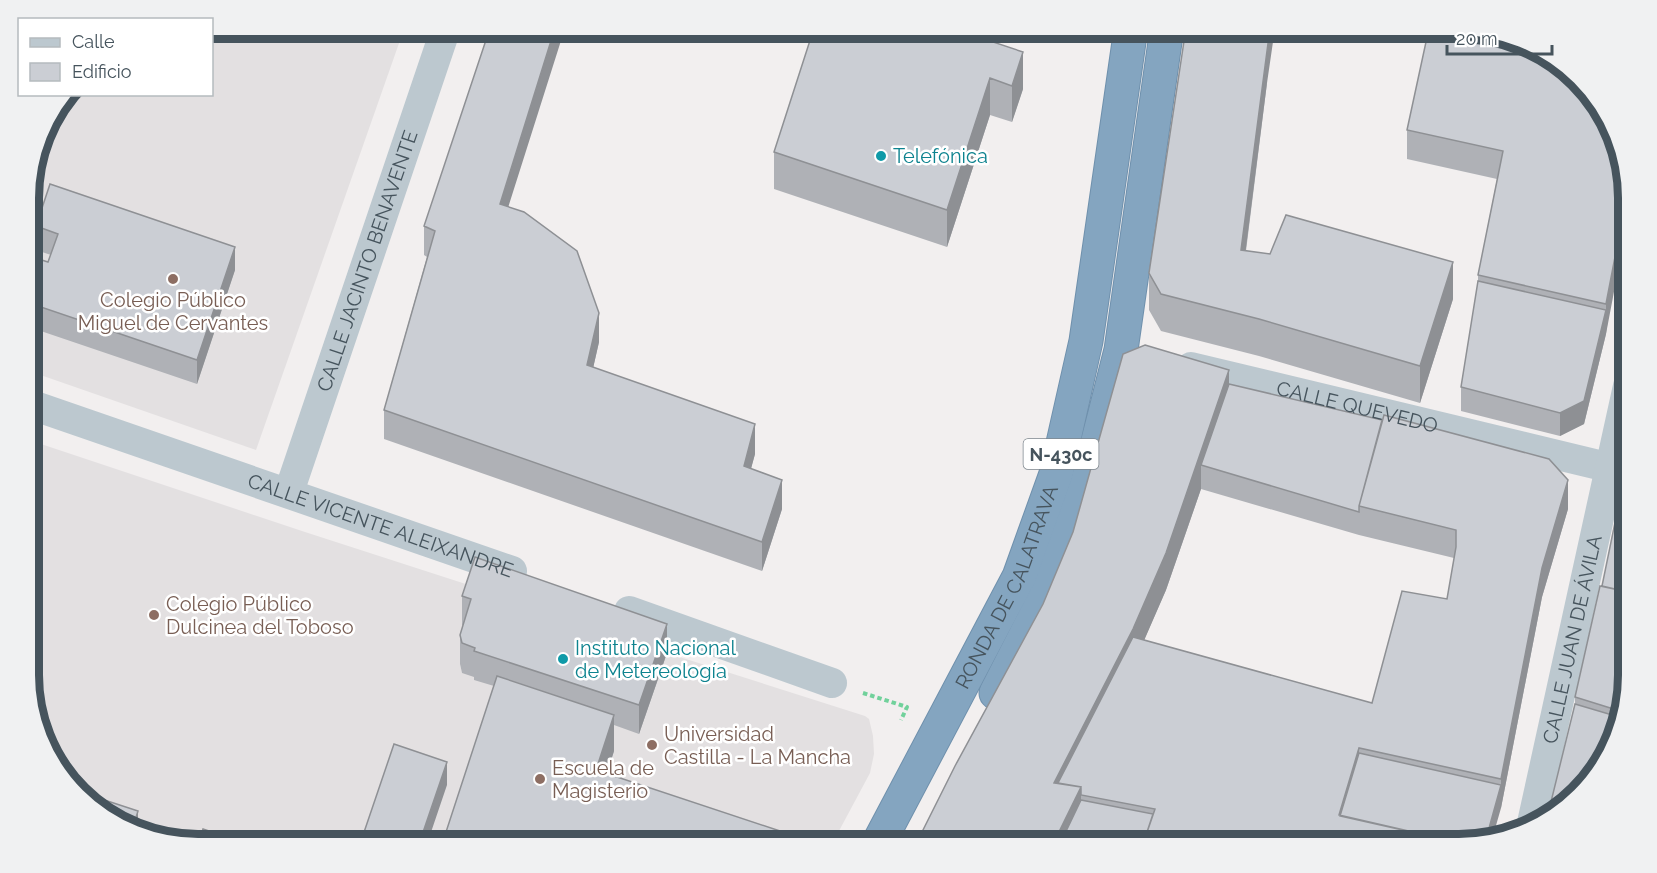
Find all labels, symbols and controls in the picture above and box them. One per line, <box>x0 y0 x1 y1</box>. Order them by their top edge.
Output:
legend <box>18 18 213 96</box>
scale bar <box>1447 18 1552 56</box>
text: 20 m <box>1456 28 1498 49</box>
text: Calle <box>72 31 115 52</box>
text: Edificio <box>72 61 132 82</box>
street label: CALLE JACINTO BENAVENTE <box>312 127 423 395</box>
place label: Telefónica <box>893 144 988 168</box>
marker: Telefónica <box>874 149 888 163</box>
marker: Colegio Público Miguel de Cervantes <box>166 272 180 286</box>
place label: Colegio Público Miguel de Cervantes <box>78 288 268 335</box>
street label: CALLE QUEVEDO <box>1274 376 1440 438</box>
road number: N-430c <box>1024 439 1098 469</box>
street label: CALLE VICENTE ALEIXANDRE <box>245 469 517 583</box>
street label: RONDA DE CALATRAVA <box>950 481 1063 693</box>
street label: CALLE JUAN DE ÁVILA <box>1538 533 1607 746</box>
place label: Colegio Público Dulcinea del Toboso <box>166 592 354 639</box>
marker: Colegio Público Dulcinea del Toboso <box>147 608 161 622</box>
place label: Instituto Nacional de Metereología <box>575 636 736 683</box>
marker: Instituto Nacional de Metereología <box>556 652 570 666</box>
place label: Universidad Castilla - La Mancha <box>664 722 851 769</box>
marker: Universidad Castilla - La Mancha <box>645 738 659 752</box>
place label: Escuela de Magisterio <box>552 756 654 803</box>
marker: Escuela de Magisterio <box>533 772 547 786</box>

